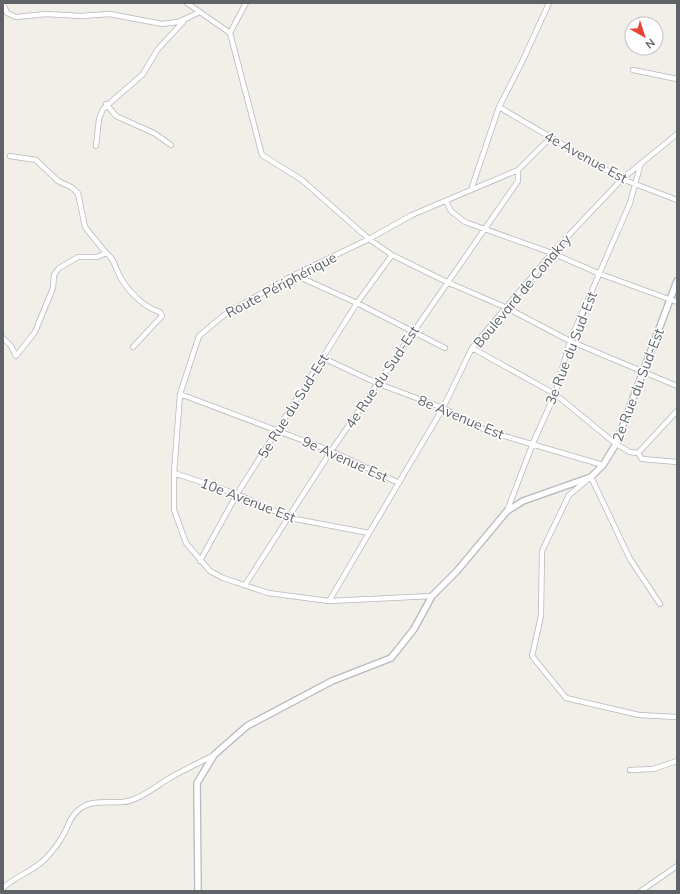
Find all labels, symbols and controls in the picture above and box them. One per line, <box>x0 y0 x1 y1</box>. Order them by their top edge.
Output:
north arrow <box>624 16 664 56</box>
text: N <box>643 36 658 52</box>
street label: 4e Avenue Est <box>541 127 631 187</box>
street label: Boulevard de Conakry <box>469 230 575 351</box>
street label: Route Périphérique <box>222 248 340 322</box>
street label: 3e Rue du Sud-Est <box>541 289 601 407</box>
street label: 4e Rue du Sud-Est <box>341 322 423 432</box>
street label: 2e Rue du Sud-Est <box>608 326 668 444</box>
street label: 5e Rue du Sud-Est <box>254 350 332 462</box>
street label: 8e Avenue Est <box>415 391 507 443</box>
street label: 9e Avenue Est <box>299 432 391 486</box>
street label: 10e Avenue Est <box>198 474 298 526</box>

